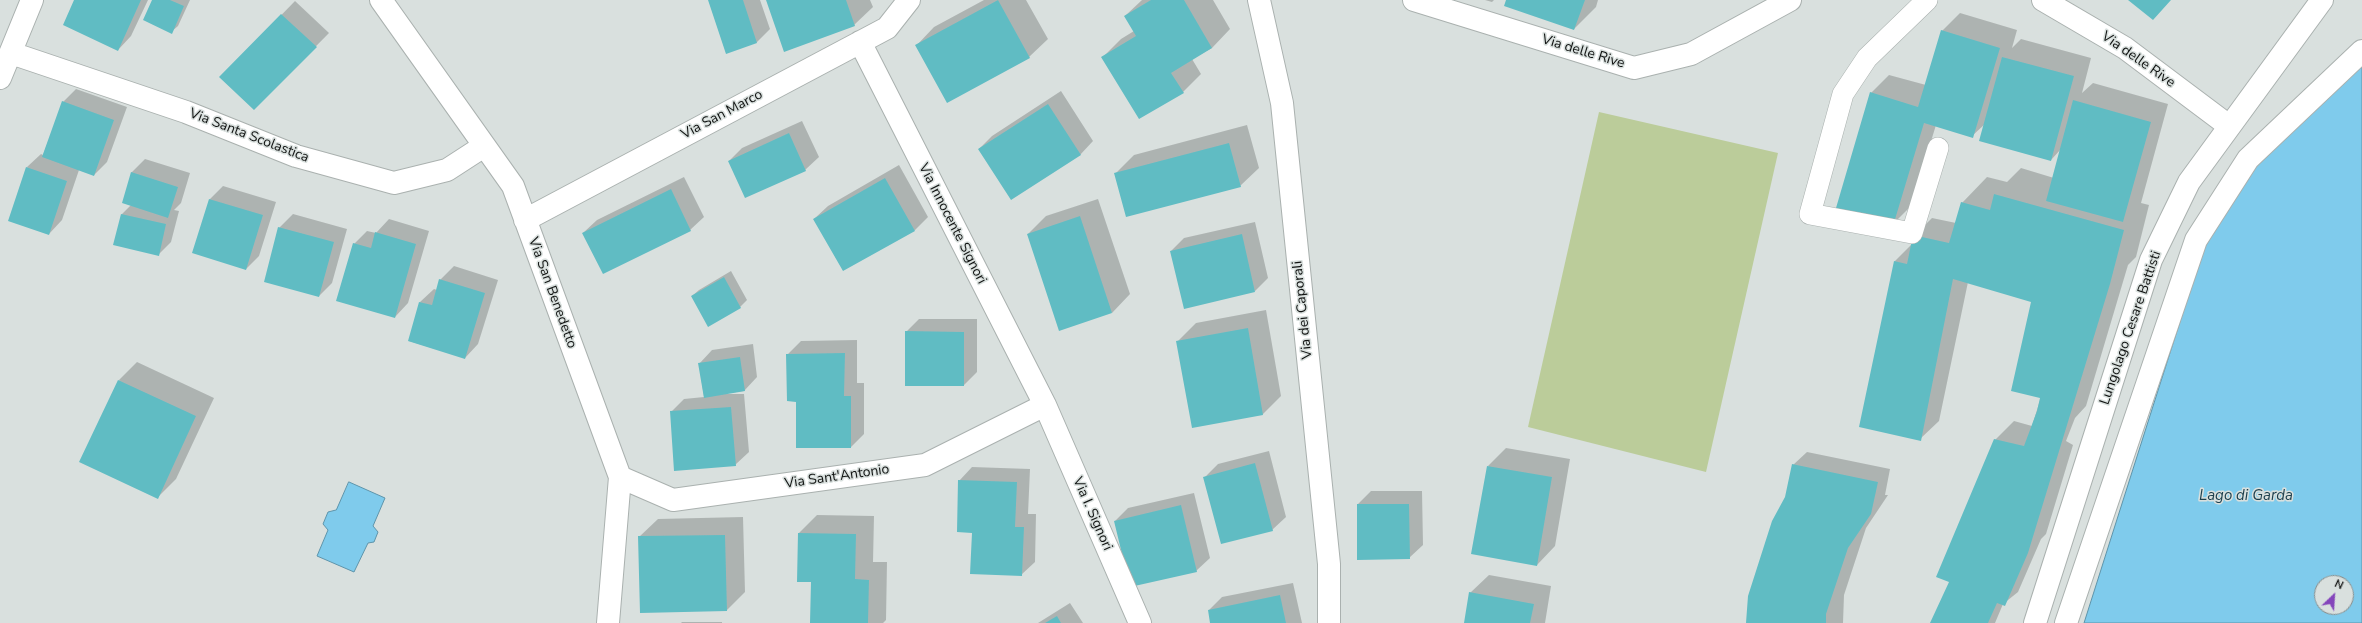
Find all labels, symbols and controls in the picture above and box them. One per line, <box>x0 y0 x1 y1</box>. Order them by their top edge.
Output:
street label: Via delle Rive <box>2098 28 2178 92</box>
street label: Via delle Rive <box>1539 31 1627 73</box>
street label: Via San Marco <box>678 86 766 144</box>
street label: Via Santa Scolastica <box>187 105 311 167</box>
street label: Via Innocente Signori <box>914 161 990 287</box>
street label: Via San Benedetto <box>524 235 580 351</box>
street label: Lungolago Cesare Battisti <box>2097 249 2165 407</box>
street label: Via dei Caporali <box>1289 260 1317 360</box>
street label: Via Sant'Antonio <box>784 461 890 493</box>
street label: Via I. Signori <box>1068 475 1116 553</box>
water label: Lago di Garda <box>2199 487 2293 505</box>
north arrow <box>2314 575 2354 615</box>
text: N <box>2332 576 2346 593</box>

